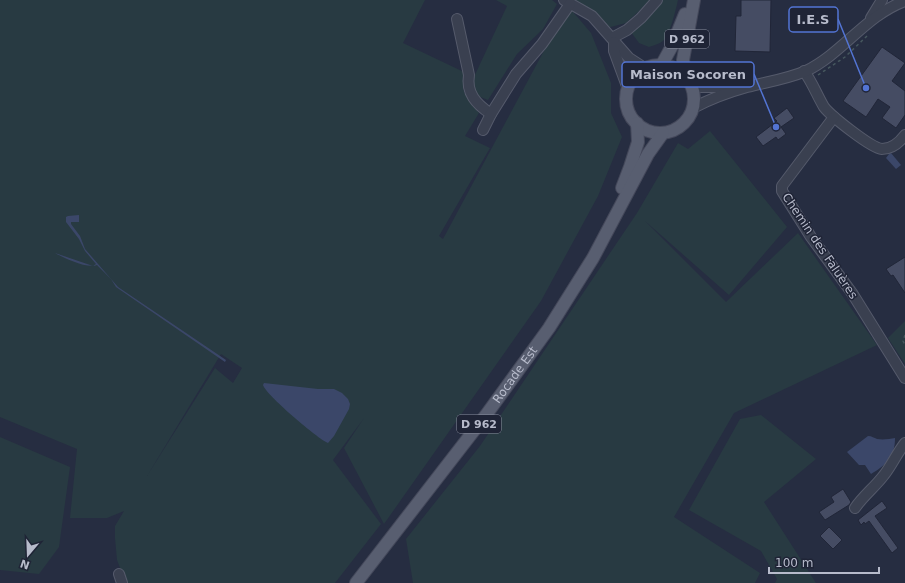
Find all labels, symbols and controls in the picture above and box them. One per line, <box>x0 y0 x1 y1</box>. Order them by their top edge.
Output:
callout: I.E.S <box>789 7 838 32</box>
text: I.E.S <box>797 12 829 27</box>
road number: D 962 <box>665 30 709 48</box>
callout: Maison Socoren <box>622 62 754 87</box>
text: Maison Socoren <box>630 67 746 82</box>
street label: Chemin des Faluères <box>779 190 861 302</box>
street label: Rocade Est <box>490 344 540 406</box>
road number: D 962 <box>457 415 501 433</box>
north arrow <box>8 535 48 575</box>
scale bar <box>769 549 879 575</box>
text: N <box>18 556 31 572</box>
text: 100 m <box>775 556 813 570</box>

